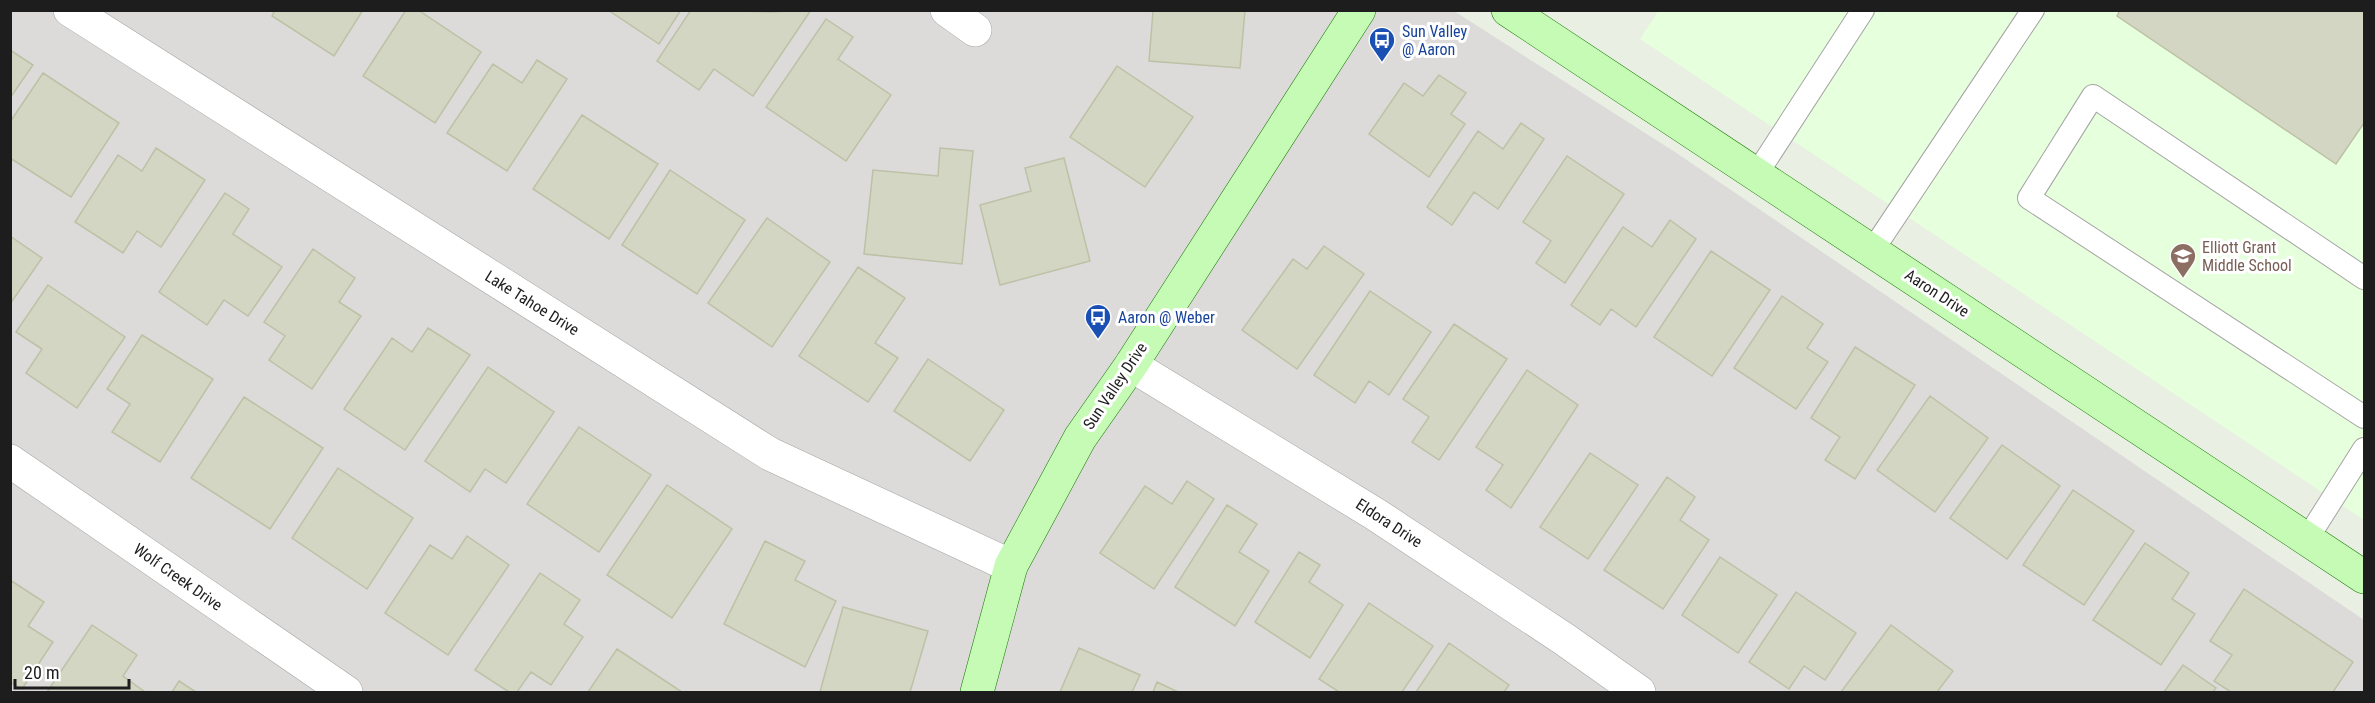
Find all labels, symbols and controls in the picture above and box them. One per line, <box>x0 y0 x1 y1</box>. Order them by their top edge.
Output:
place label: Sun Valley @ Aaron <box>1402 22 1467 59</box>
bus stop icon: Sun Valley @ Aaron <box>1367 25 1397 63</box>
place label: Elliott Grant Middle School <box>2202 238 2292 275</box>
school or university icon: Elliott Grant Middle School <box>2168 241 2198 279</box>
street label: Aaron Drive <box>1901 265 1973 321</box>
street label: Lake Tahoe Drive <box>482 267 582 339</box>
bus stop icon: Aaron @ Weber <box>1083 302 1113 340</box>
place label: Aaron @ Weber <box>1118 308 1215 327</box>
street label: Sun Valley Drive <box>1079 339 1151 433</box>
street label: Eldora Drive <box>1352 494 1426 552</box>
street label: Wolf Creek Drive <box>130 539 226 615</box>
scale bar <box>15 652 129 690</box>
text: 20 m <box>24 662 59 683</box>

